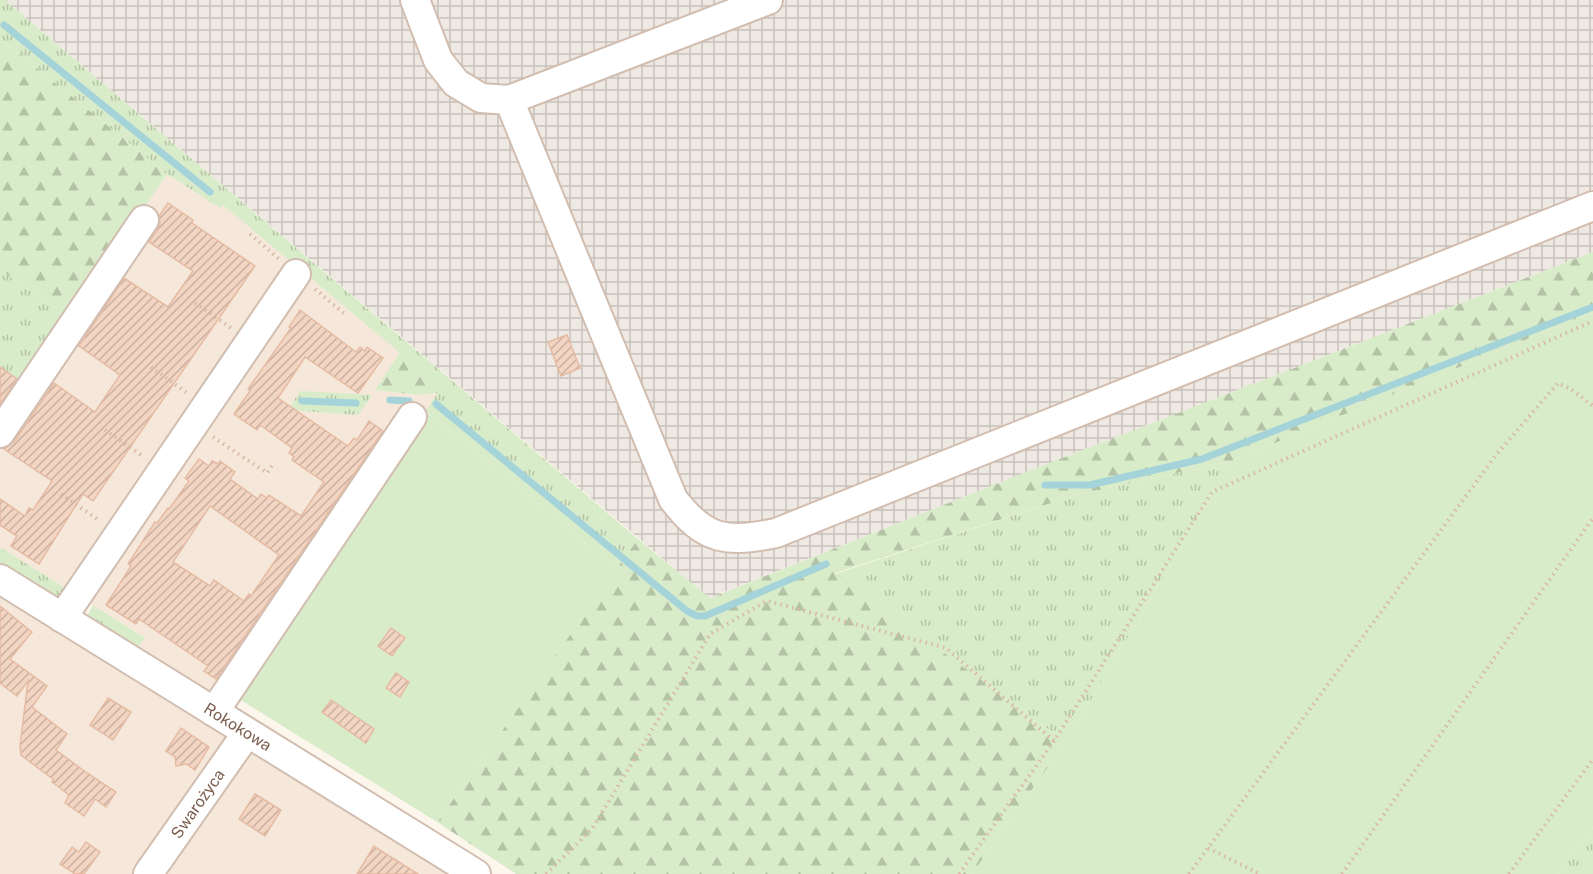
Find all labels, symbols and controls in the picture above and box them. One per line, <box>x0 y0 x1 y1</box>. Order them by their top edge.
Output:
street label: Rokokowa <box>201 698 275 755</box>
street label: Swarożyca <box>167 765 228 842</box>

